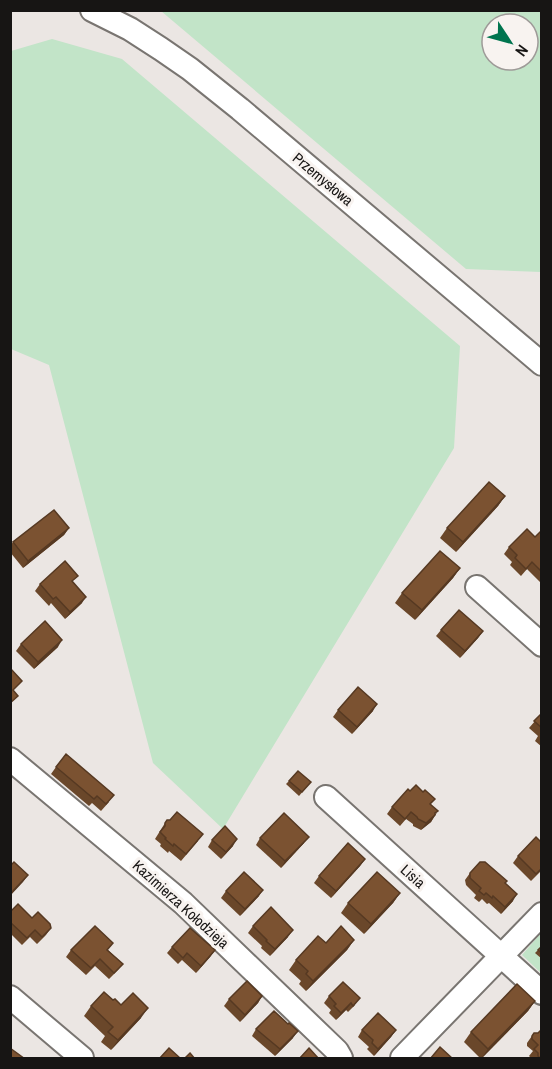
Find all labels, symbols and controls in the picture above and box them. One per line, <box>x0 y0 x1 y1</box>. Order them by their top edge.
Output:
north arrow <box>480 12 540 72</box>
text: N <box>510 41 534 61</box>
street label: Przemysłowa <box>288 147 358 211</box>
street label: Kazimierza Kołodzieja <box>128 855 234 953</box>
street label: Lisia <box>396 859 430 893</box>

